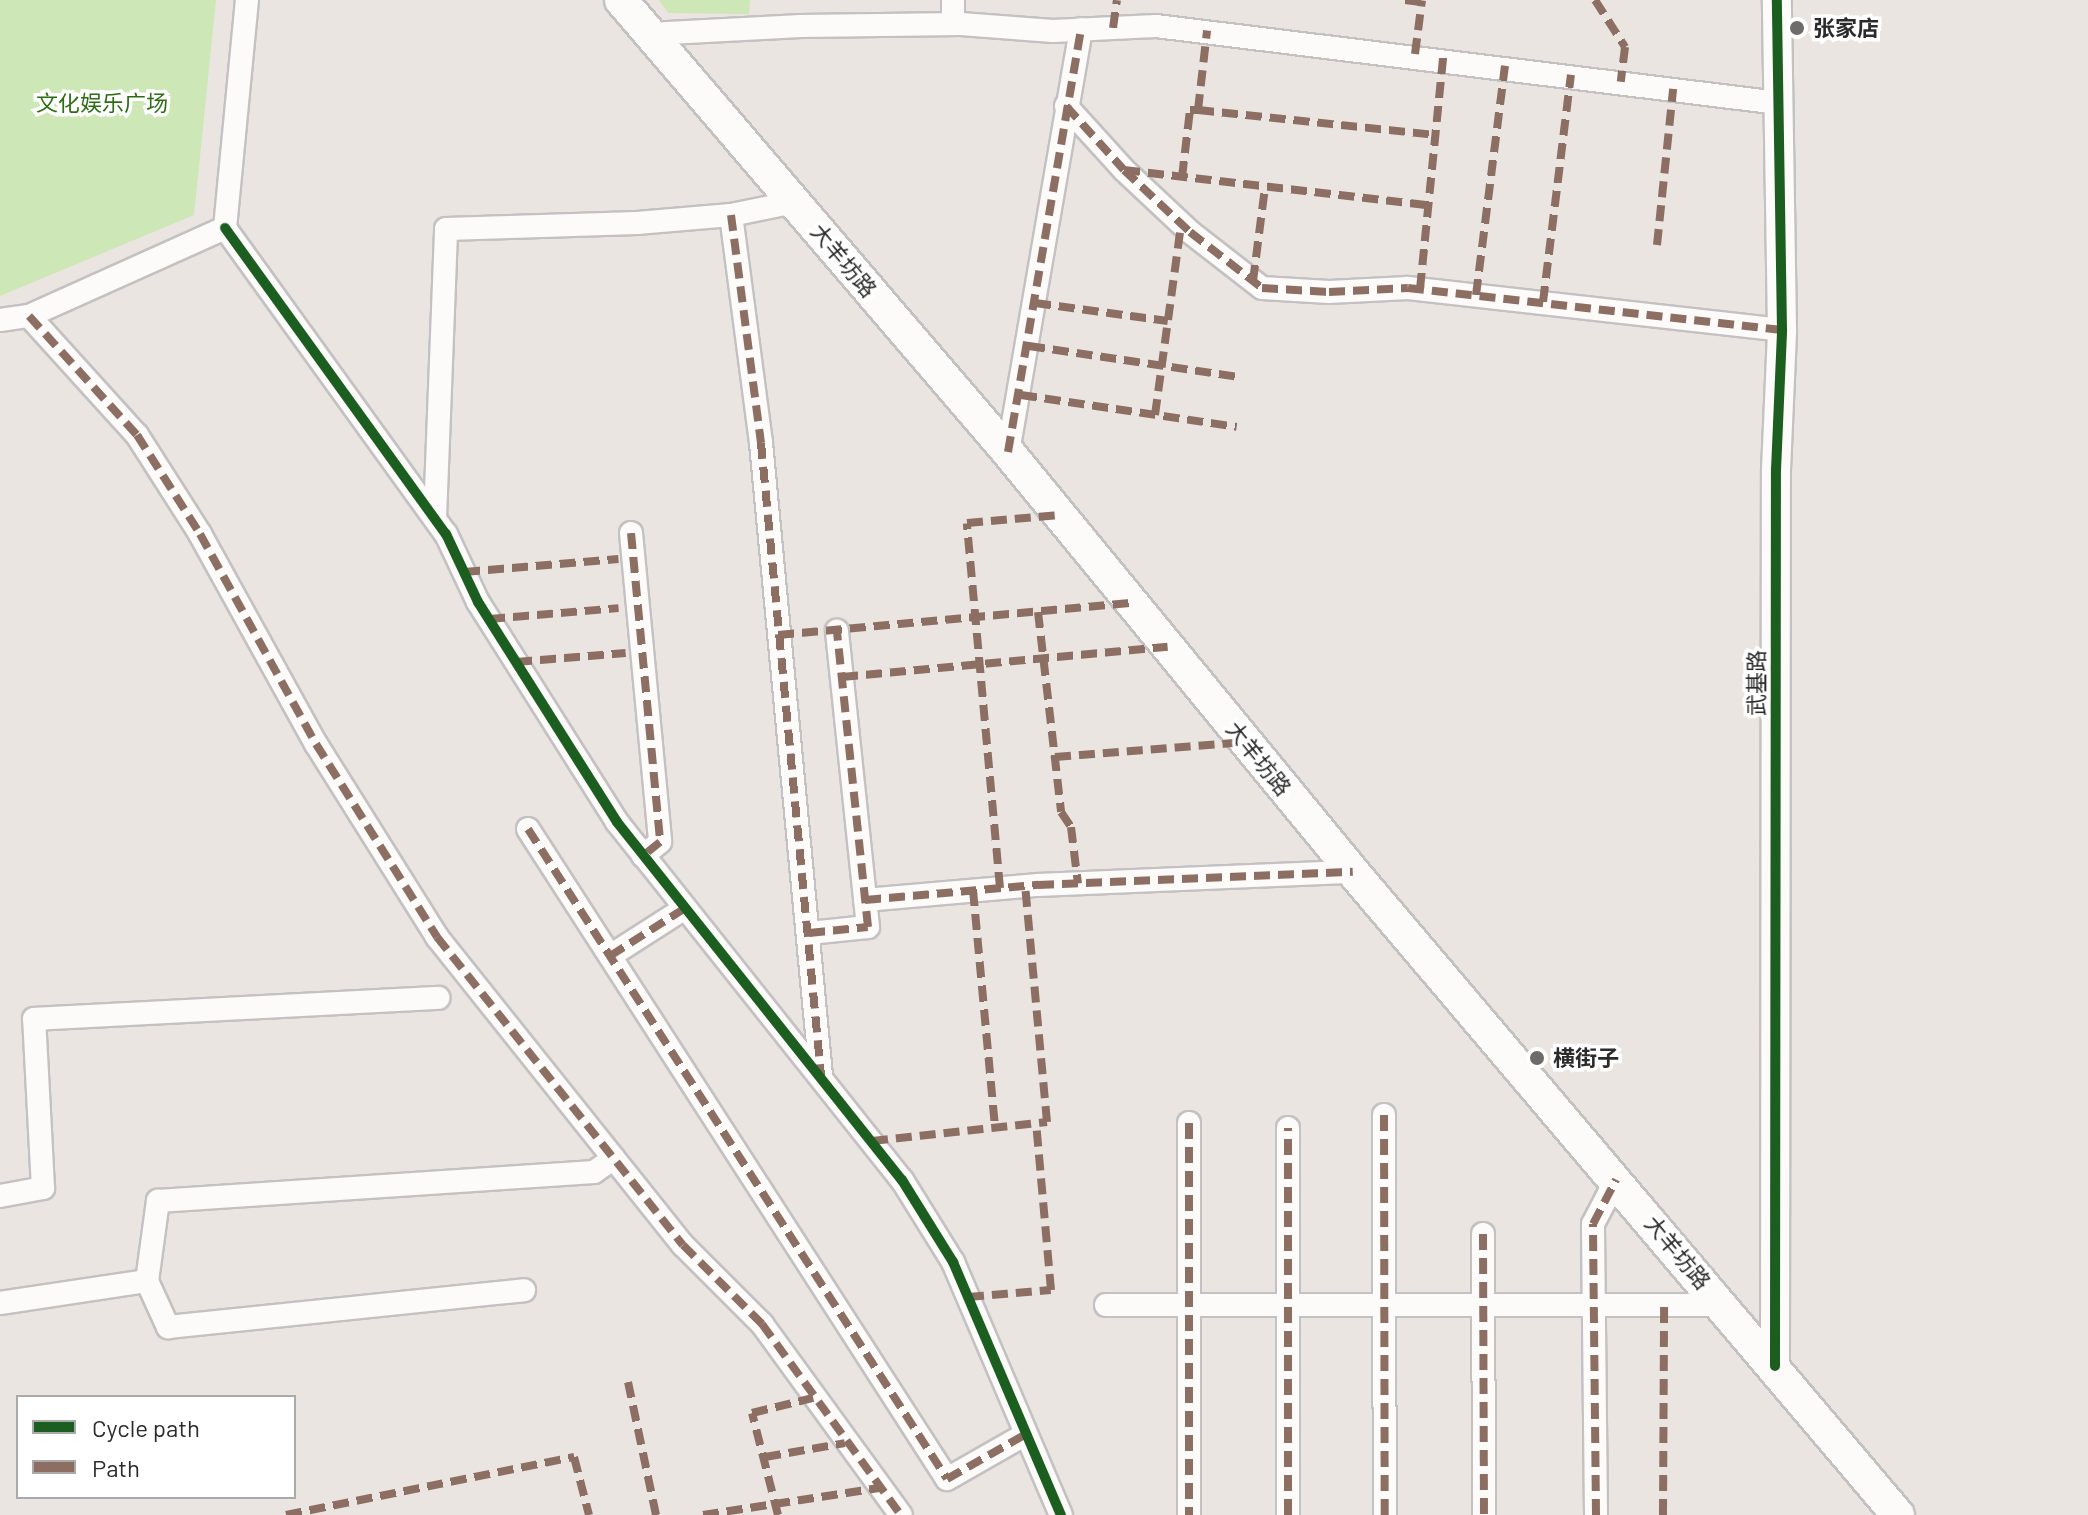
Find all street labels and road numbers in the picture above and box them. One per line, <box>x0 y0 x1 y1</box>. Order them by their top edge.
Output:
street label: 大羊坊路 <box>806 218 882 302</box>
street label: 武基路 <box>1743 650 1769 716</box>
street label: 大羊坊路 <box>1221 715 1297 801</box>
street label: 大羊坊路 <box>1640 1210 1716 1294</box>

